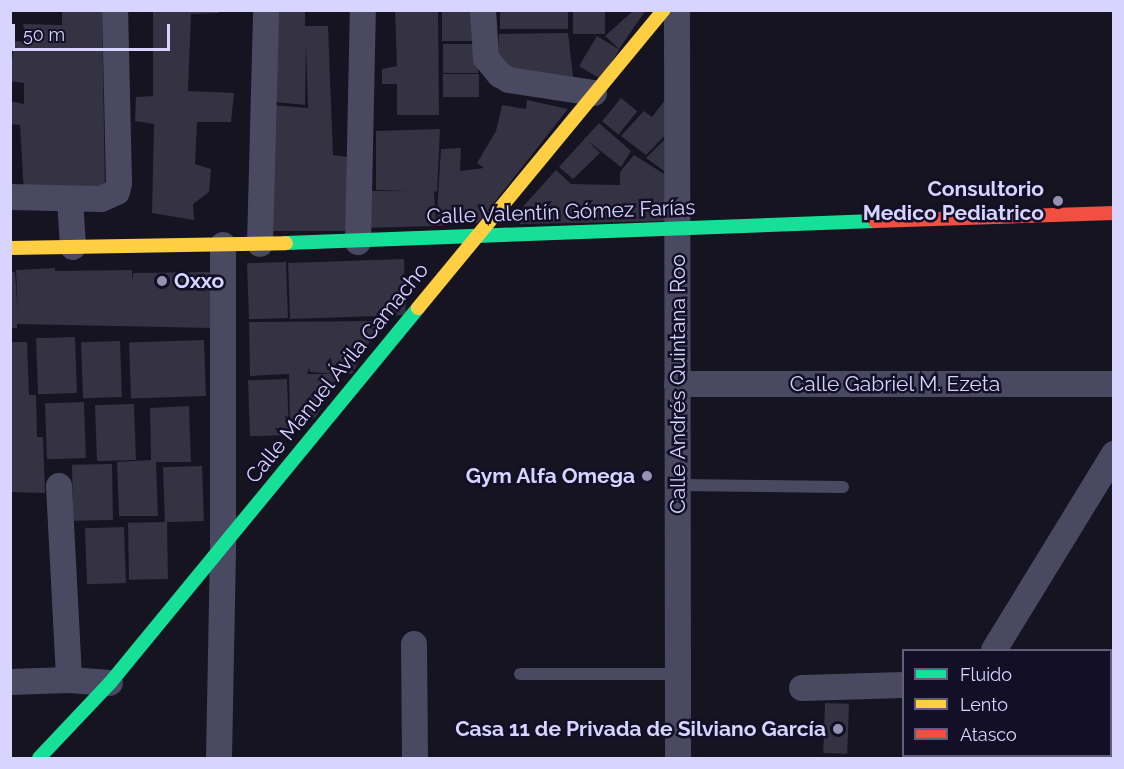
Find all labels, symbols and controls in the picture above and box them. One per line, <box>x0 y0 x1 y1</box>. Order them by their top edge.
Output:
scale bar <box>15 12 172 50</box>
text: 50 m <box>23 24 65 45</box>
place label: Consultorio Medico Pediatrico <box>863 176 1044 226</box>
marker: Consultorio Medico Pediatrico <box>1049 192 1067 210</box>
street label: Calle Valentín Gómez Farías <box>426 195 696 229</box>
street label: Calle Andrés Quintana Roo <box>665 254 691 514</box>
street label: Calle Manuel Ávila Camacho <box>240 257 434 489</box>
place label: Oxxo <box>174 268 224 294</box>
marker: Oxxo <box>155 274 169 288</box>
street label: Calle Gabriel M. Ezeta <box>789 371 1001 397</box>
place label: Gym Alfa Omega <box>465 463 635 489</box>
marker: Gym Alfa Omega <box>640 469 654 483</box>
legend <box>902 649 1112 757</box>
text: Fluido <box>960 664 1012 685</box>
text: Lento <box>960 694 1008 715</box>
place label: Casa 11 de Privada de Silviano García <box>455 716 826 742</box>
marker: Casa 11 de Privada de Silviano García <box>831 722 845 736</box>
text: Atasco <box>960 724 1017 745</box>

